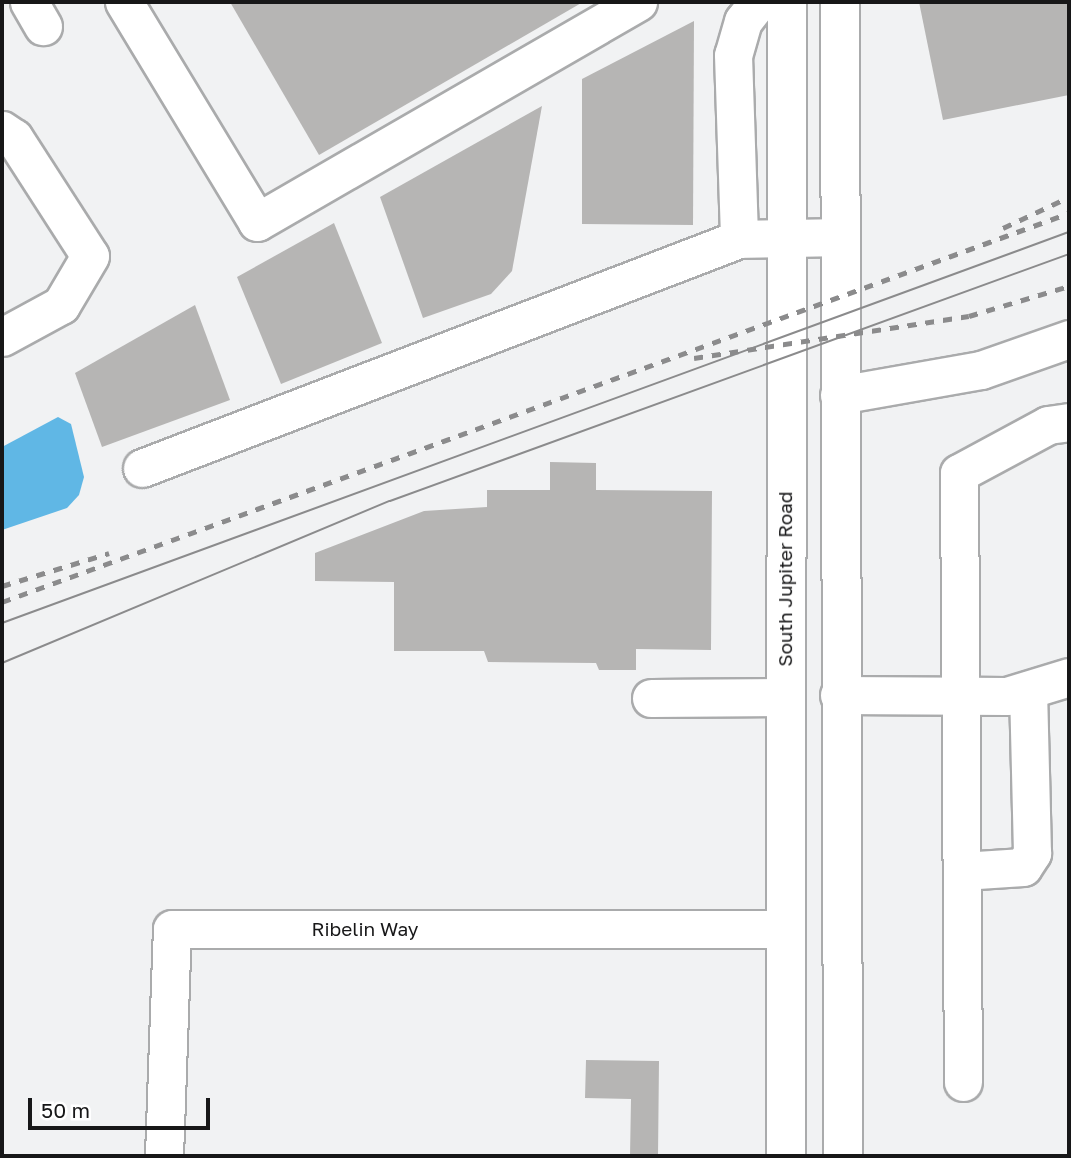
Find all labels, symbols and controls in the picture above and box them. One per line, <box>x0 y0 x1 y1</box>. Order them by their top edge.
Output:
street label: South Jupiter Road <box>774 491 796 667</box>
street label: Ribelin Way <box>312 918 418 940</box>
scale bar <box>32 1084 214 1128</box>
text: 50 m <box>41 1097 90 1123</box>

